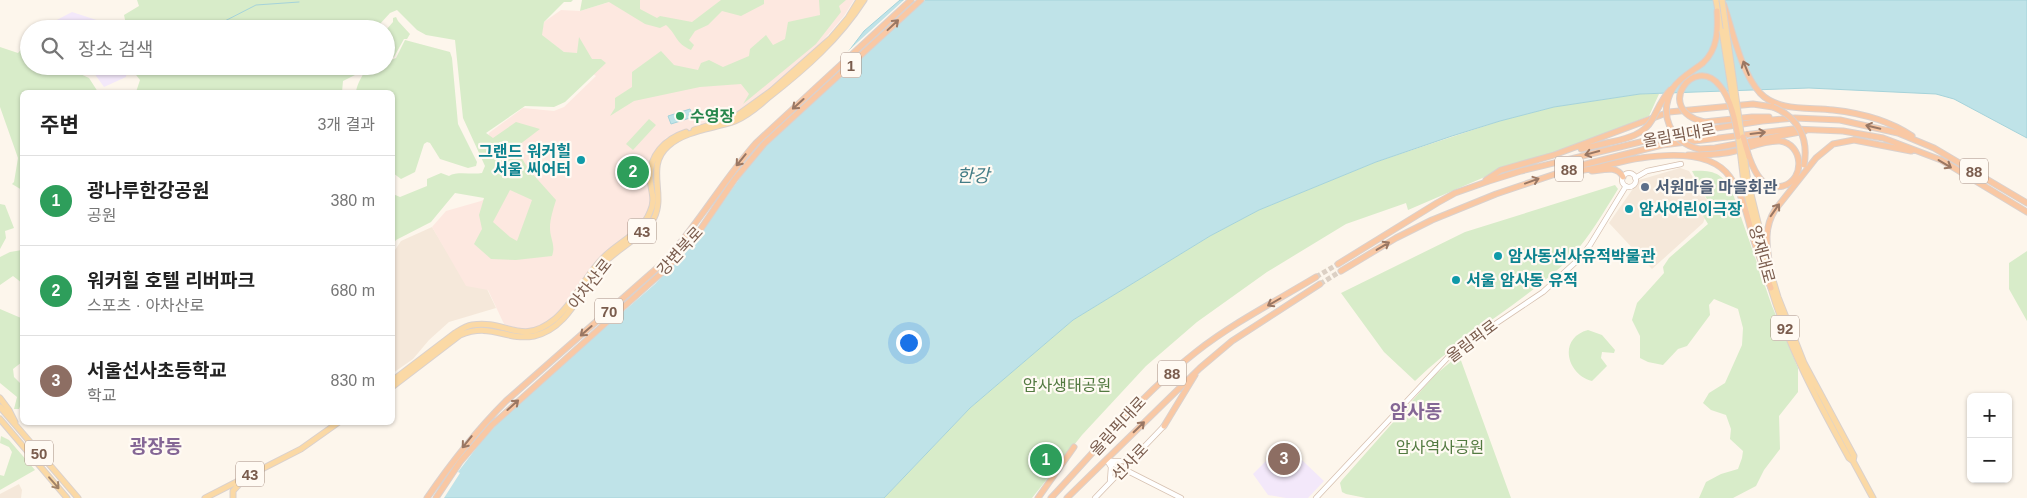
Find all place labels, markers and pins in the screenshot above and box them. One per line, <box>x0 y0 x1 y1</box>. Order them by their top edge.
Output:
place label: 수영장 <box>690 108 734 125</box>
marker: 수영장 <box>674 110 686 122</box>
place label: 그랜드 워커힐 서울 씨어터 <box>478 142 571 178</box>
pin: 2 <box>617 153 649 191</box>
marker: 그랜드 워커힐 서울 씨어터 <box>575 154 587 166</box>
place label: 서원마을 마을회관 <box>1655 179 1777 196</box>
marker: 서원마을 마을회관 <box>1639 181 1651 193</box>
place label: 암사어린이극장 <box>1639 201 1742 218</box>
marker: 암사어린이극장 <box>1623 203 1635 215</box>
place label: 암사동선사유적박물관 <box>1508 248 1655 265</box>
marker: 암사동선사유적박물관 <box>1492 250 1504 262</box>
place label: 서울 암사동 유적 <box>1466 272 1578 289</box>
marker: 서울 암사동 유적 <box>1450 274 1462 286</box>
pin: 3 <box>1268 440 1300 478</box>
pin: 1 <box>1030 441 1062 479</box>

